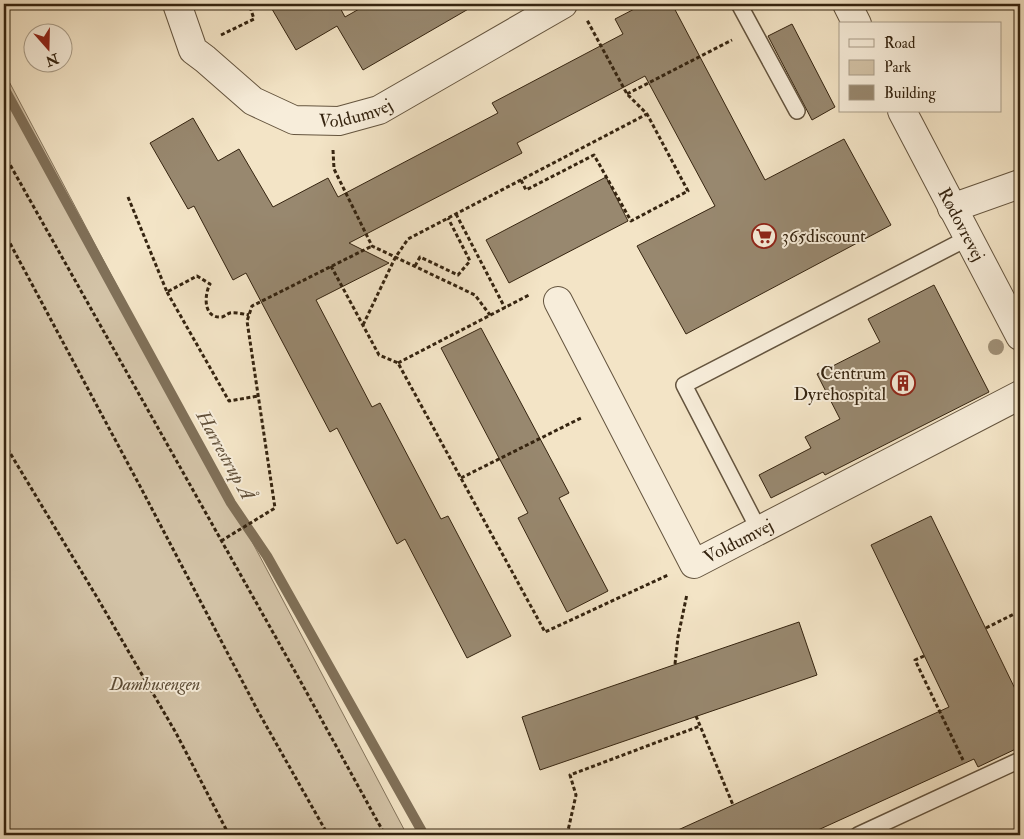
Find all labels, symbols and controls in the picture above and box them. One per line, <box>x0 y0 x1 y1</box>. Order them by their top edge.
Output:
north arrow <box>22 22 72 72</box>
legend <box>839 22 1002 112</box>
text: Road <box>884 34 916 53</box>
text: N <box>43 49 62 70</box>
text: Park <box>884 58 911 77</box>
text: Building <box>884 84 936 103</box>
street label: Voldumvej <box>318 94 397 133</box>
street label: Rødovrevej <box>932 184 990 265</box>
supermarket icon: 365discount <box>751 223 777 249</box>
place label: 365discount <box>782 225 866 248</box>
place label: Centrum Dyrehospital <box>793 362 886 406</box>
building icon: Centrum Dyrehospital <box>890 370 916 396</box>
water label: Harrestrup Å <box>190 405 260 506</box>
street label: Voldumvej <box>700 514 777 569</box>
park label: Damhusengen <box>109 673 200 696</box>

